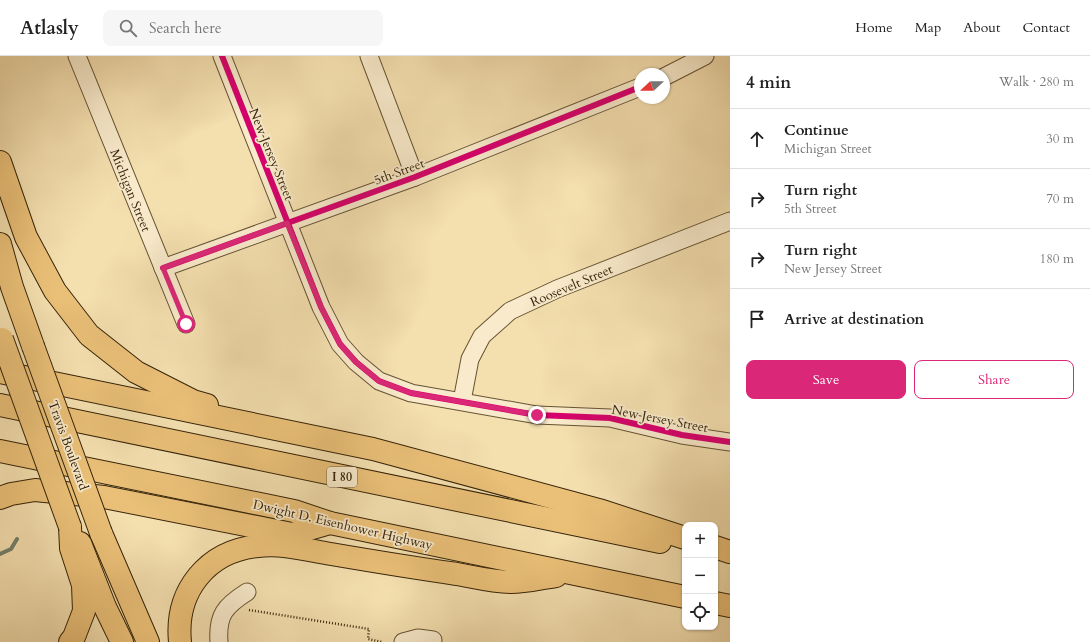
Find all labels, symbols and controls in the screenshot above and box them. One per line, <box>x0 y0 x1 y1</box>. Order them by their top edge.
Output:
search box <box>103 10 383 46</box>
text: Atlasly <box>20 15 79 41</box>
icon: search <box>117 17 139 39</box>
text: Search here <box>149 18 222 38</box>
text: Home <box>855 18 893 37</box>
text: Map <box>915 18 941 37</box>
text: About <box>963 18 1000 37</box>
text: Contact <box>1022 18 1070 37</box>
north arrow <box>634 68 670 104</box>
text: 4 min <box>746 71 791 94</box>
text: Walk · 280 m <box>999 73 1074 91</box>
street label: New Jersey Street <box>244 106 298 203</box>
text: Continue <box>784 120 849 140</box>
icon: ahead <box>746 128 768 150</box>
text: 30 m <box>1046 130 1074 148</box>
text: Michigan Street <box>784 140 872 158</box>
street label: Michigan Street <box>105 146 155 234</box>
street label: 5th Street <box>372 154 427 189</box>
text: Turn right <box>784 180 857 200</box>
icon: right <box>746 188 768 210</box>
text: 70 m <box>1046 190 1074 208</box>
text: 5th Street <box>784 200 837 218</box>
text: Turn right <box>784 240 857 260</box>
icon: right <box>746 248 768 270</box>
text: 180 m <box>1040 250 1074 268</box>
street label: Roosevelt Street <box>527 260 615 311</box>
text: New Jersey Street <box>784 260 882 278</box>
icon: arrive <box>746 308 768 330</box>
text: Arrive at destination <box>784 309 924 329</box>
route start <box>177 315 195 333</box>
button: Save <box>746 360 906 399</box>
button: Share <box>914 360 1074 399</box>
street label: Travis Boulevard <box>44 398 93 493</box>
street label: New Jersey Street <box>610 401 710 437</box>
route end <box>528 406 546 424</box>
road number: I 80 <box>327 467 357 487</box>
street label: Dwight D. Eisenhower Highway <box>251 496 435 554</box>
map controls <box>682 522 718 630</box>
button: + <box>682 522 718 558</box>
button: − <box>682 558 718 594</box>
button: locate <box>682 594 718 630</box>

